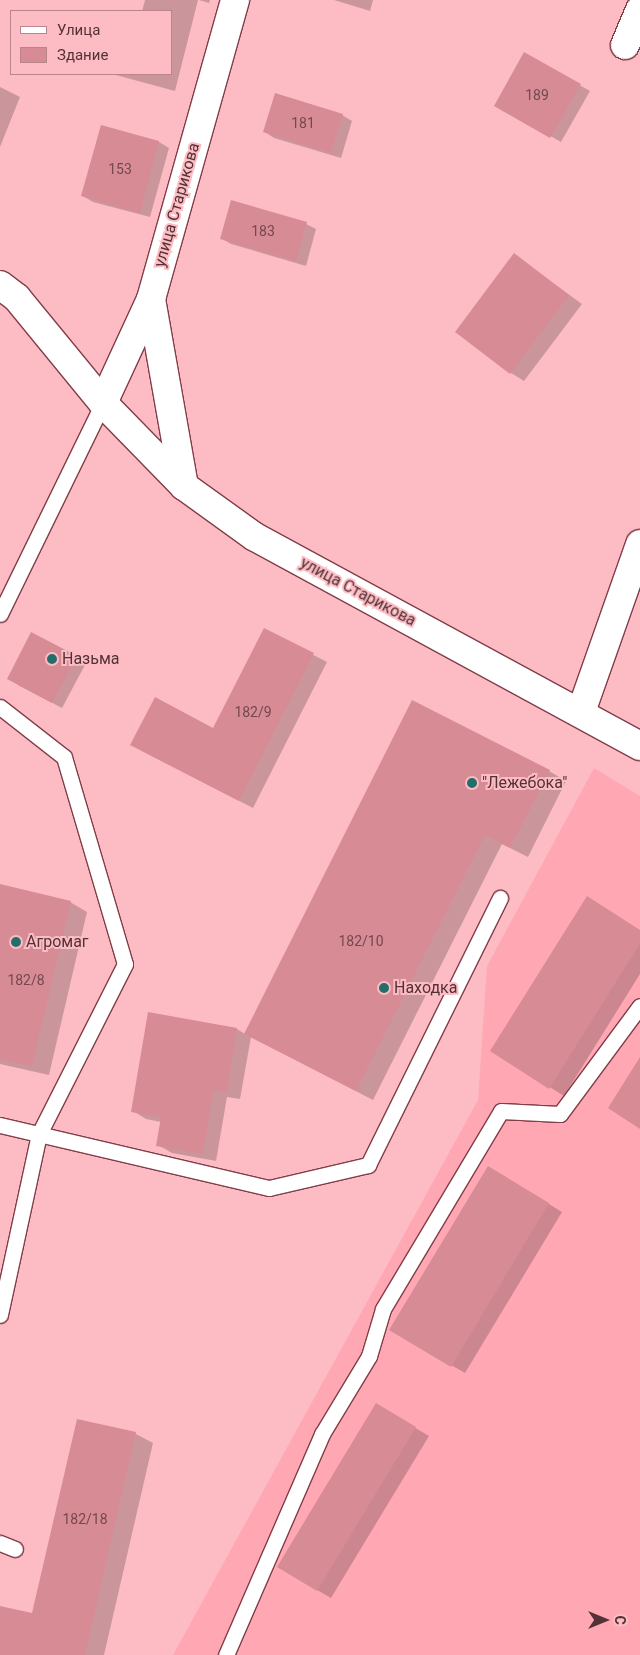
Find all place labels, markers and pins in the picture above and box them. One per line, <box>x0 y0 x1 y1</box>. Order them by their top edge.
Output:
place label: Назьма <box>62 649 120 669</box>
marker: Назьма <box>46 653 58 665</box>
place label: "Лежебока" <box>482 773 567 793</box>
marker: "Лежебока" <box>466 777 478 789</box>
place label: Агромаг <box>26 932 89 952</box>
marker: Агромаг <box>10 936 22 948</box>
place label: Находка <box>394 978 457 998</box>
marker: Находка <box>378 982 390 994</box>

